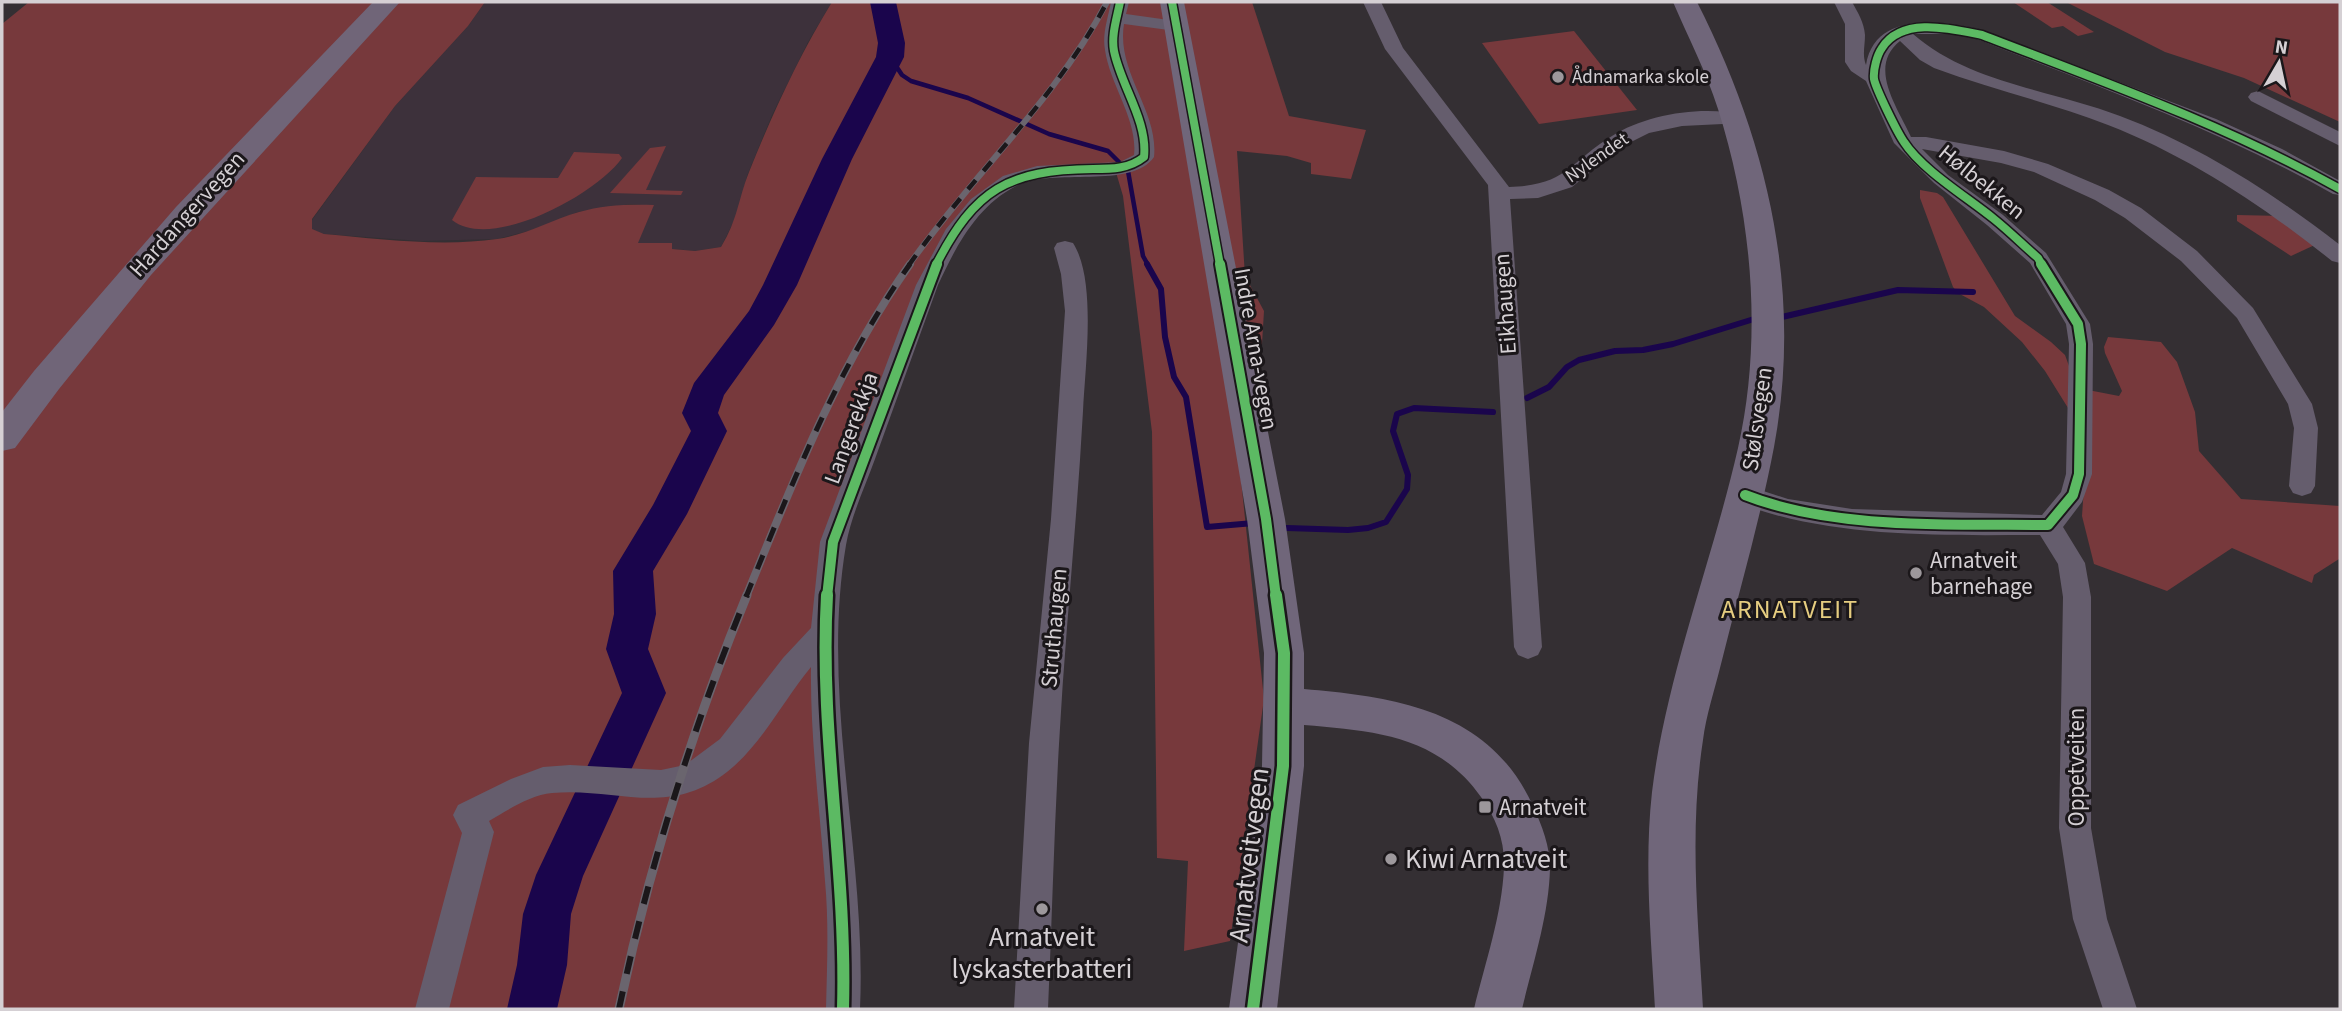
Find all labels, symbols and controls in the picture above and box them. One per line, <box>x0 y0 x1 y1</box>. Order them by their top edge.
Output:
north arrow <box>2244 28 2314 98</box>
text: N <box>2273 33 2290 62</box>
place label: Ådnamarka skole <box>1572 64 1709 91</box>
marker: Ådnamarka skole <box>1550 69 1566 85</box>
street label: Nylendet <box>1560 126 1635 190</box>
street label: Hølbekken <box>1931 137 2033 227</box>
street label: Hardangervegen <box>121 144 253 284</box>
street label: Eikhaugen <box>1485 252 1525 356</box>
street label: Indre Arna-vegen <box>1226 265 1286 433</box>
street label: Stølsvegen <box>1733 365 1781 473</box>
street label: Langerekkja <box>815 367 887 489</box>
place label: Arnatveit barnehage <box>1930 544 2033 603</box>
marker: Arnatveit barnehage <box>1908 565 1924 581</box>
street label: Struthaugen <box>1032 567 1076 689</box>
district label: ARNATVEIT <box>1721 591 1859 628</box>
street label: Oppetveiten <box>2060 708 2093 826</box>
street label: Arnatveitvegen <box>1218 765 1280 945</box>
place label: Arnatveit <box>1499 791 1587 824</box>
marker: Arnatveit <box>1477 799 1493 815</box>
place label: Kiwi Arnatveit <box>1405 839 1568 879</box>
marker: Kiwi Arnatveit <box>1383 851 1399 867</box>
marker: Arnatveit lyskasterbatteri <box>1034 901 1050 917</box>
place label: Arnatveit lyskasterbatteri <box>952 917 1132 989</box>

